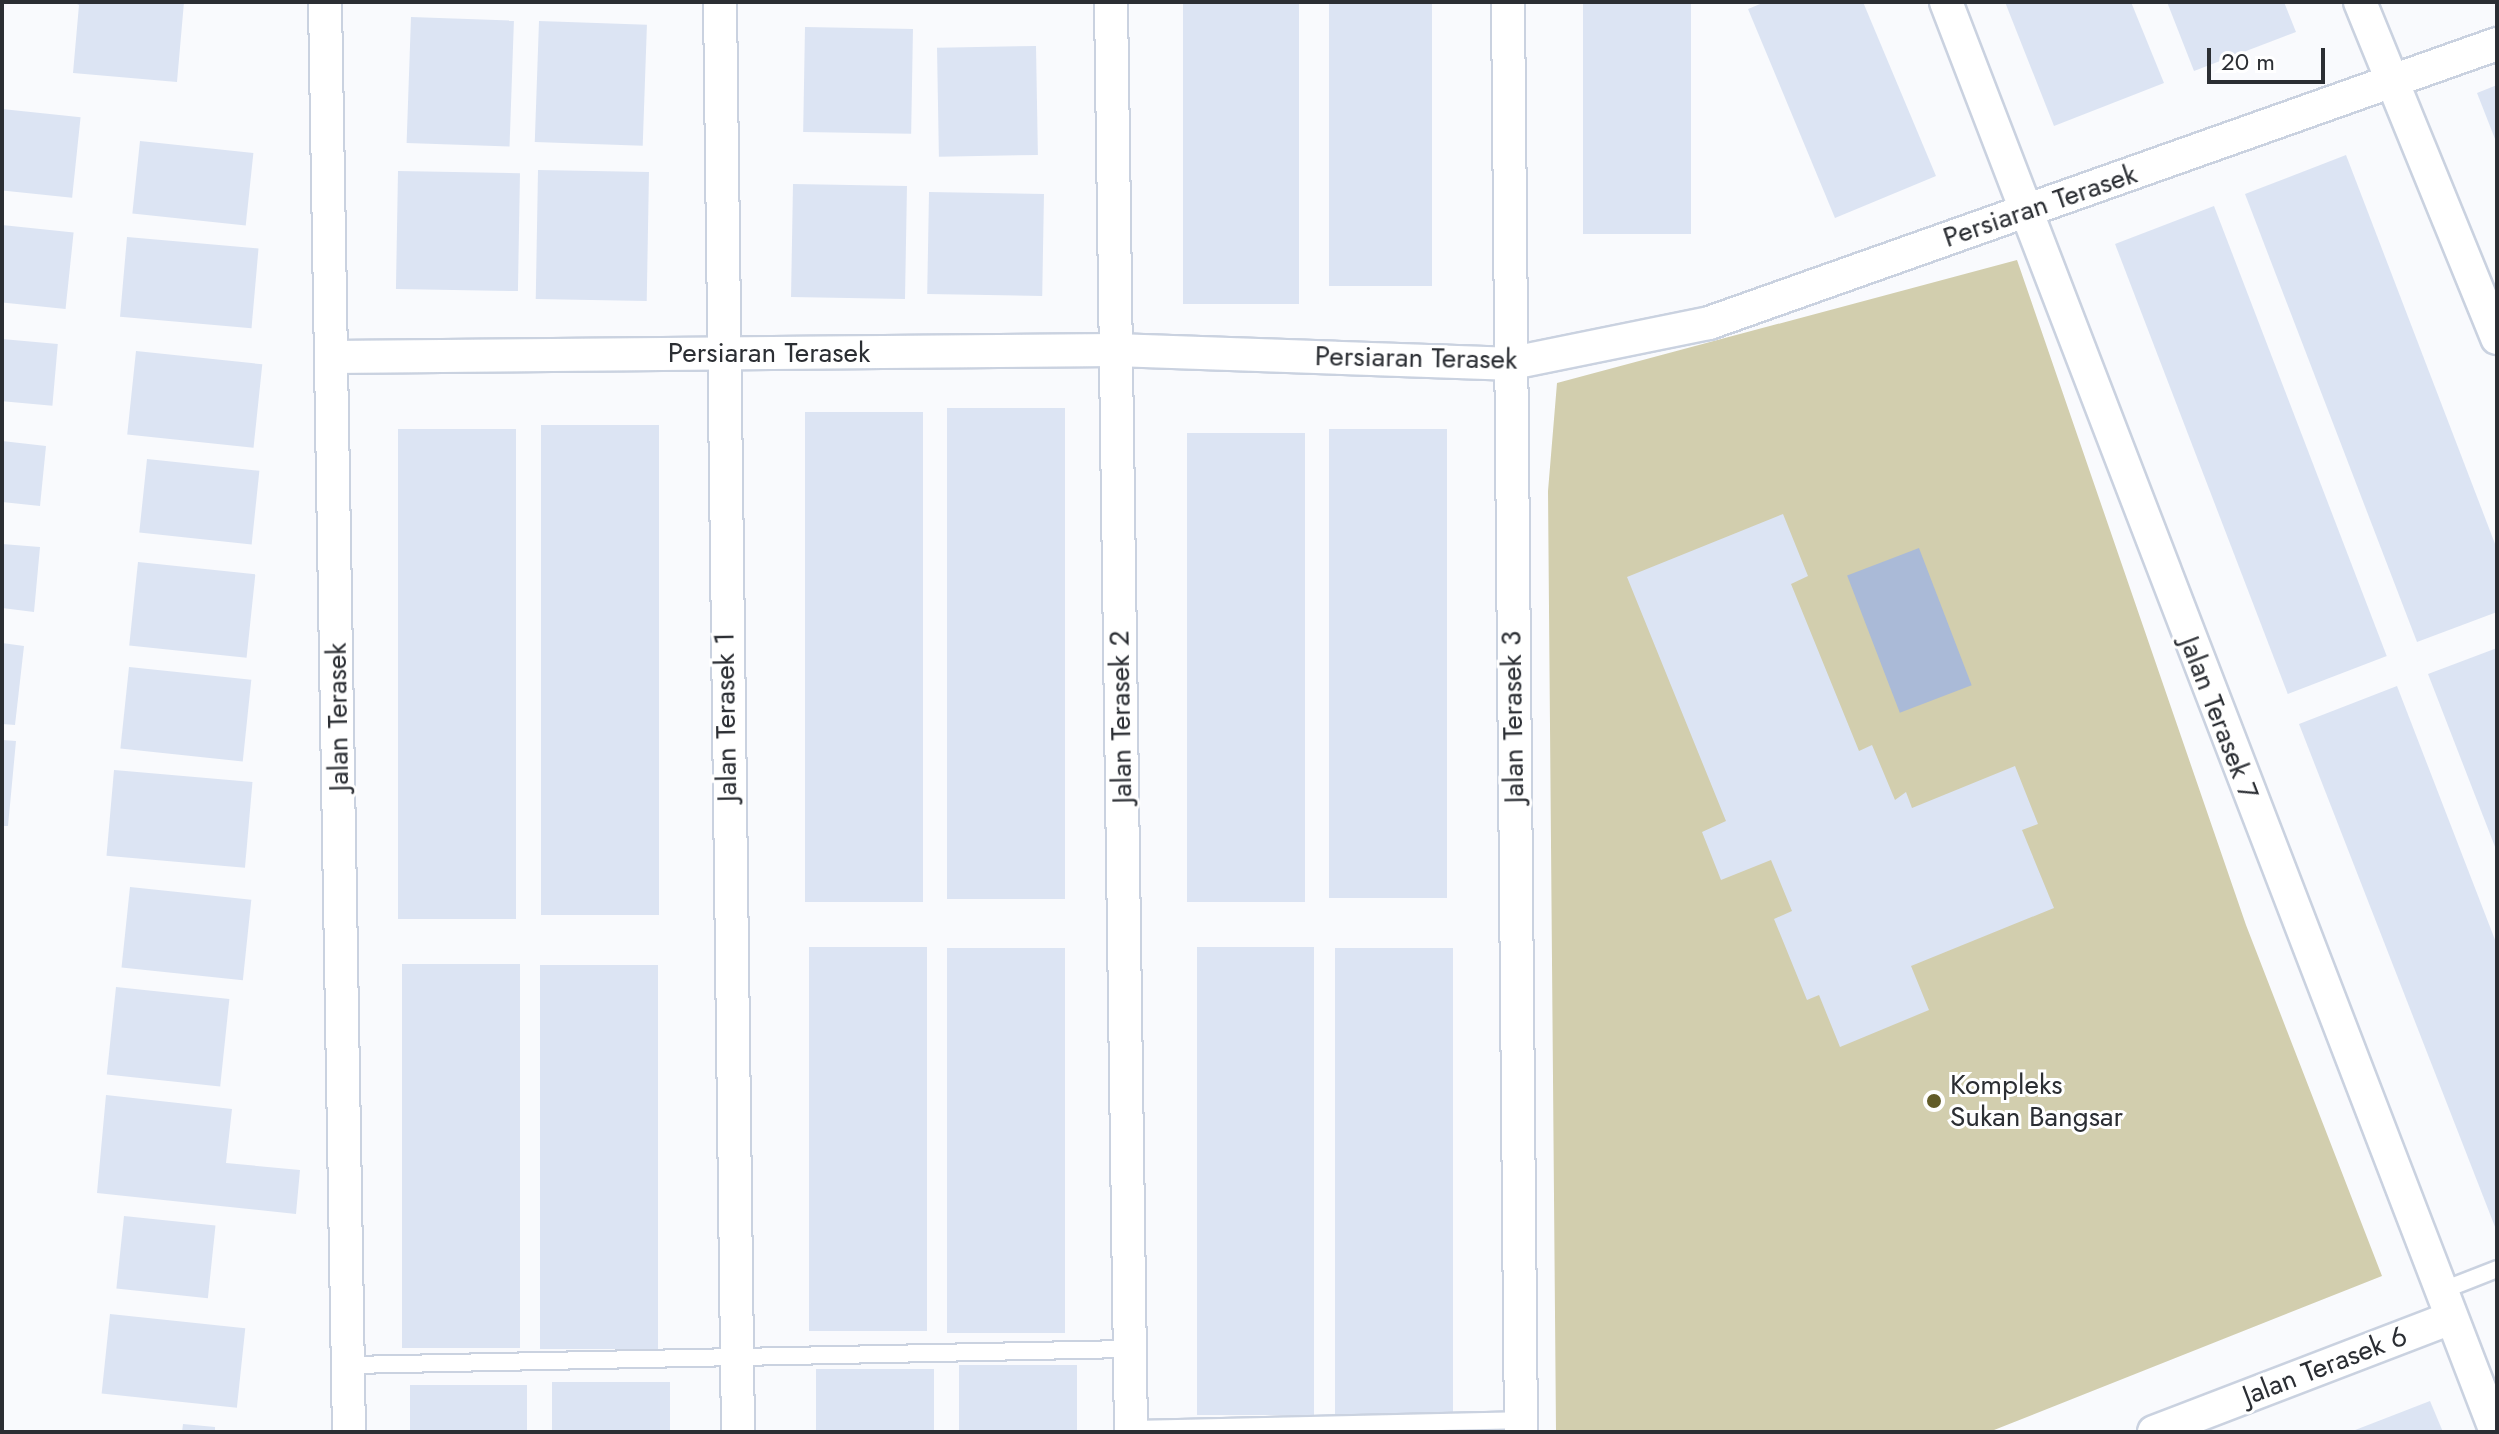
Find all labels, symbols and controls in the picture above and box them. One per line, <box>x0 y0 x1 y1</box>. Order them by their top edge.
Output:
scale bar <box>2211 32 2329 82</box>
text: 20 m <box>2221 44 2275 79</box>
street label: Persiaran Terasek <box>1939 157 2141 255</box>
street label: Persiaran Terasek <box>668 336 870 370</box>
street label: Persiaran Terasek <box>1314 339 1518 377</box>
street label: Jalan Terasek 2 <box>1103 630 1139 804</box>
street label: Jalan Terasek 3 <box>1495 630 1531 804</box>
street label: Jalan Terasek 1 <box>708 632 744 802</box>
street label: Jalan Terasek 7 <box>2172 632 2266 804</box>
street label: Jalan Terasek <box>320 642 356 792</box>
place label: Kompleks Sukan Bangsar <box>1950 1068 2123 1134</box>
marker: Kompleks Sukan Bangsar <box>1925 1092 1943 1110</box>
street label: Jalan Terasek 6 <box>2238 1319 2412 1413</box>

